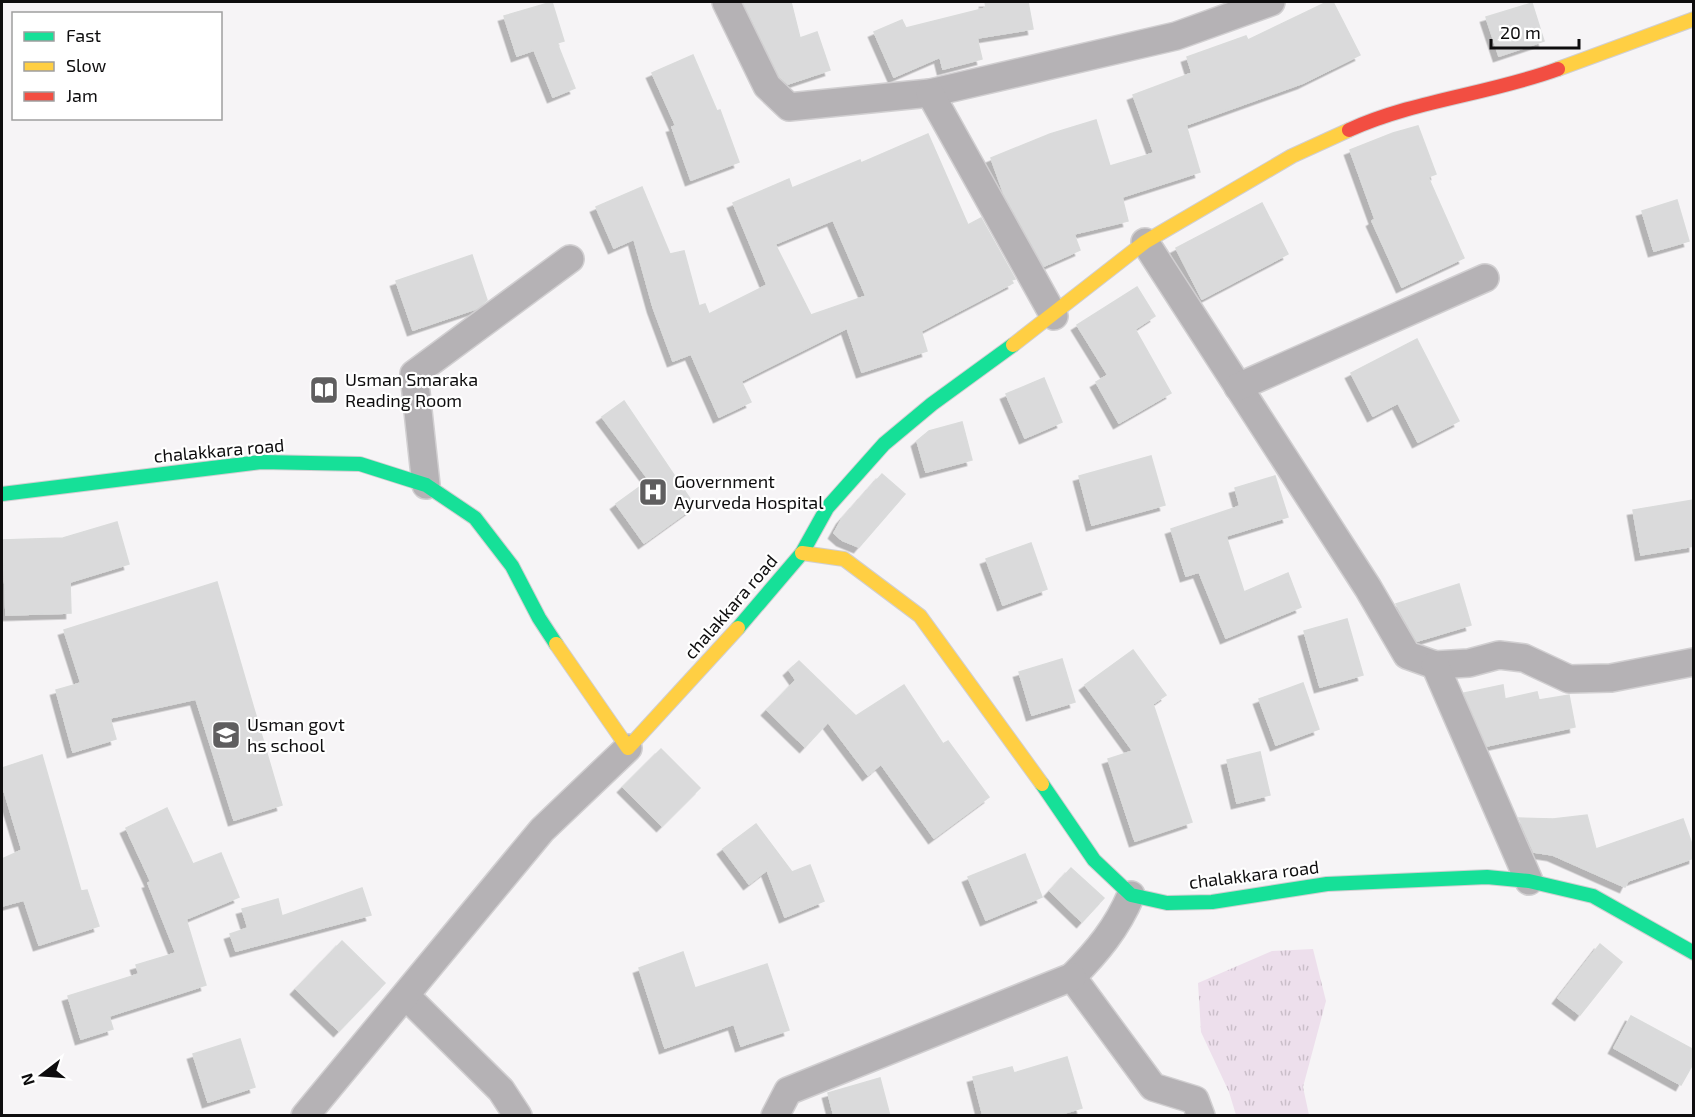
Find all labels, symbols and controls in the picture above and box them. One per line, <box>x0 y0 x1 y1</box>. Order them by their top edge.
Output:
legend <box>12 12 222 120</box>
scale bar <box>1491 12 1580 50</box>
text: 20 m <box>1500 21 1541 43</box>
text: Fast <box>66 24 101 46</box>
text: Slow <box>66 54 107 76</box>
text: Jam <box>66 84 98 106</box>
place label: Usman Smaraka Reading Room <box>345 368 478 411</box>
library icon: Usman Smaraka Reading Room <box>308 374 340 406</box>
street label: chalakkara road <box>153 433 285 467</box>
place label: Government Ayurveda Hospital <box>674 470 824 513</box>
hospital icon: Government Ayurveda Hospital <box>637 476 669 508</box>
street label: chalakkara road <box>679 550 782 663</box>
place label: Usman govt hs school <box>247 713 345 756</box>
school or university icon: Usman govt hs school <box>210 719 242 751</box>
street label: chalakkara road <box>1187 855 1320 893</box>
north arrow <box>12 1045 72 1105</box>
text: N <box>16 1071 38 1088</box>

